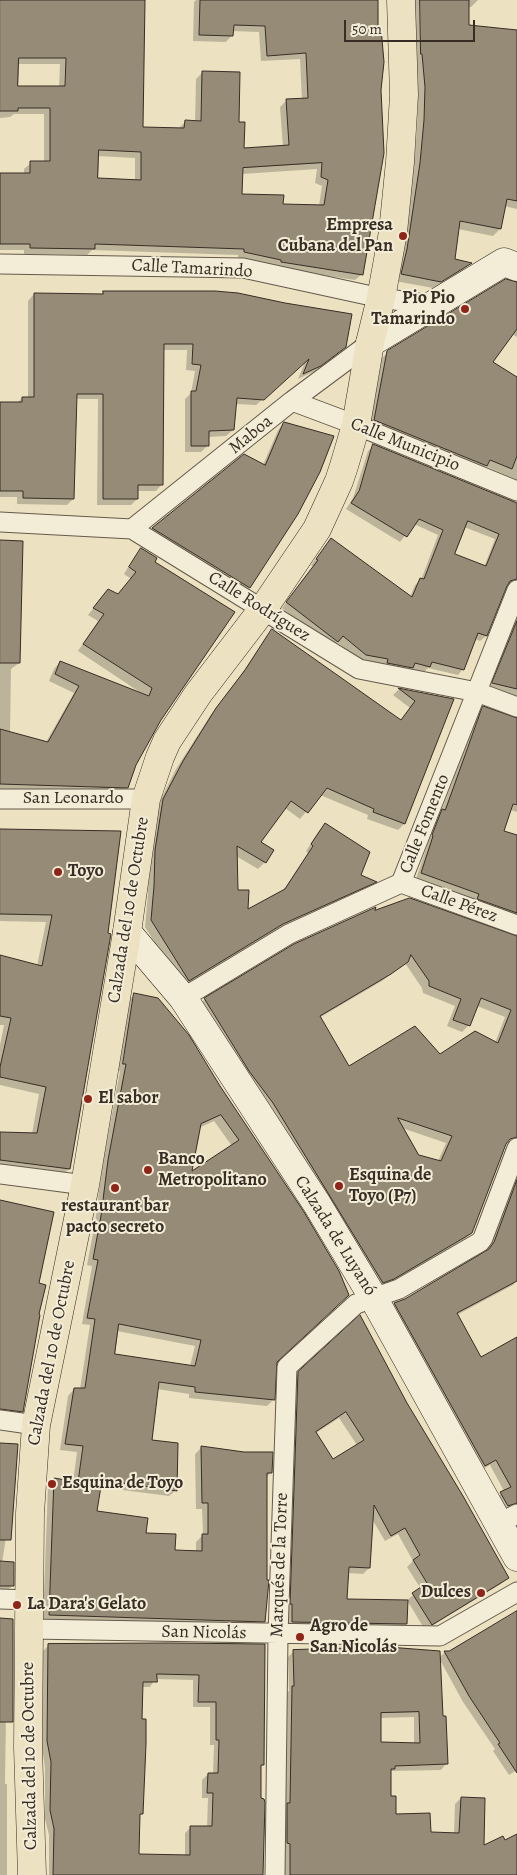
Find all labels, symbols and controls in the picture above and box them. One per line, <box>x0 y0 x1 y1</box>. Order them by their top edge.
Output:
scale bar <box>347 10 478 42</box>
text: 50 m <box>352 19 382 39</box>
place label: Empresa Cubana del Pan <box>278 215 393 258</box>
marker: Empresa Cubana del Pan <box>397 230 409 242</box>
street label: Calle Tamarindo <box>131 255 253 283</box>
place label: Pio Pio Tamarindo <box>371 288 455 330</box>
marker: Pio Pio Tamarindo <box>459 303 471 315</box>
street label: Maboa <box>225 411 277 459</box>
street label: Calle Municipio <box>347 413 463 477</box>
street label: Calle Rodríguez <box>204 567 314 647</box>
street label: Calle Fomento <box>395 771 455 877</box>
street label: San Leonardo <box>23 788 123 810</box>
street label: Calzada del 10 de Octubre <box>104 815 154 1005</box>
place label: Toyo <box>68 861 104 883</box>
marker: Toyo <box>52 866 64 878</box>
street label: Calle Pérez <box>418 880 500 928</box>
place label: El sabor <box>98 1088 159 1110</box>
marker: El sabor <box>82 1093 94 1105</box>
place label: Banco Metropolitano <box>158 1149 267 1192</box>
marker: Banco Metropolitano <box>142 1164 154 1176</box>
place label: Esquina de Toyo (P7) <box>349 1165 431 1208</box>
street label: Calzada de Luyanó <box>289 1172 381 1300</box>
marker: Esquina de Toyo (P7) <box>333 1180 345 1192</box>
marker: restaurant bar pacto secreto <box>109 1182 121 1194</box>
place label: restaurant bar pacto secreto <box>61 1196 169 1238</box>
street label: Calzada del 10 de Octubre <box>23 1259 81 1447</box>
place label: Esquina de Toyo <box>62 1473 183 1495</box>
marker: Esquina de Toyo <box>46 1478 58 1490</box>
street label: Marqués de la Torre <box>267 1492 293 1638</box>
place label: Dulces <box>421 1582 471 1604</box>
marker: Dulces <box>475 1587 487 1599</box>
place label: La Dara's Gelato <box>27 1594 146 1616</box>
marker: La Dara's Gelato <box>11 1599 23 1611</box>
place label: Agro de San Nicolás <box>310 1616 397 1658</box>
street label: San Nicolás <box>161 1621 247 1645</box>
marker: Agro de San Nicolás <box>294 1631 306 1643</box>
street label: Calzada del 10 de Octubre <box>18 1662 42 1850</box>

